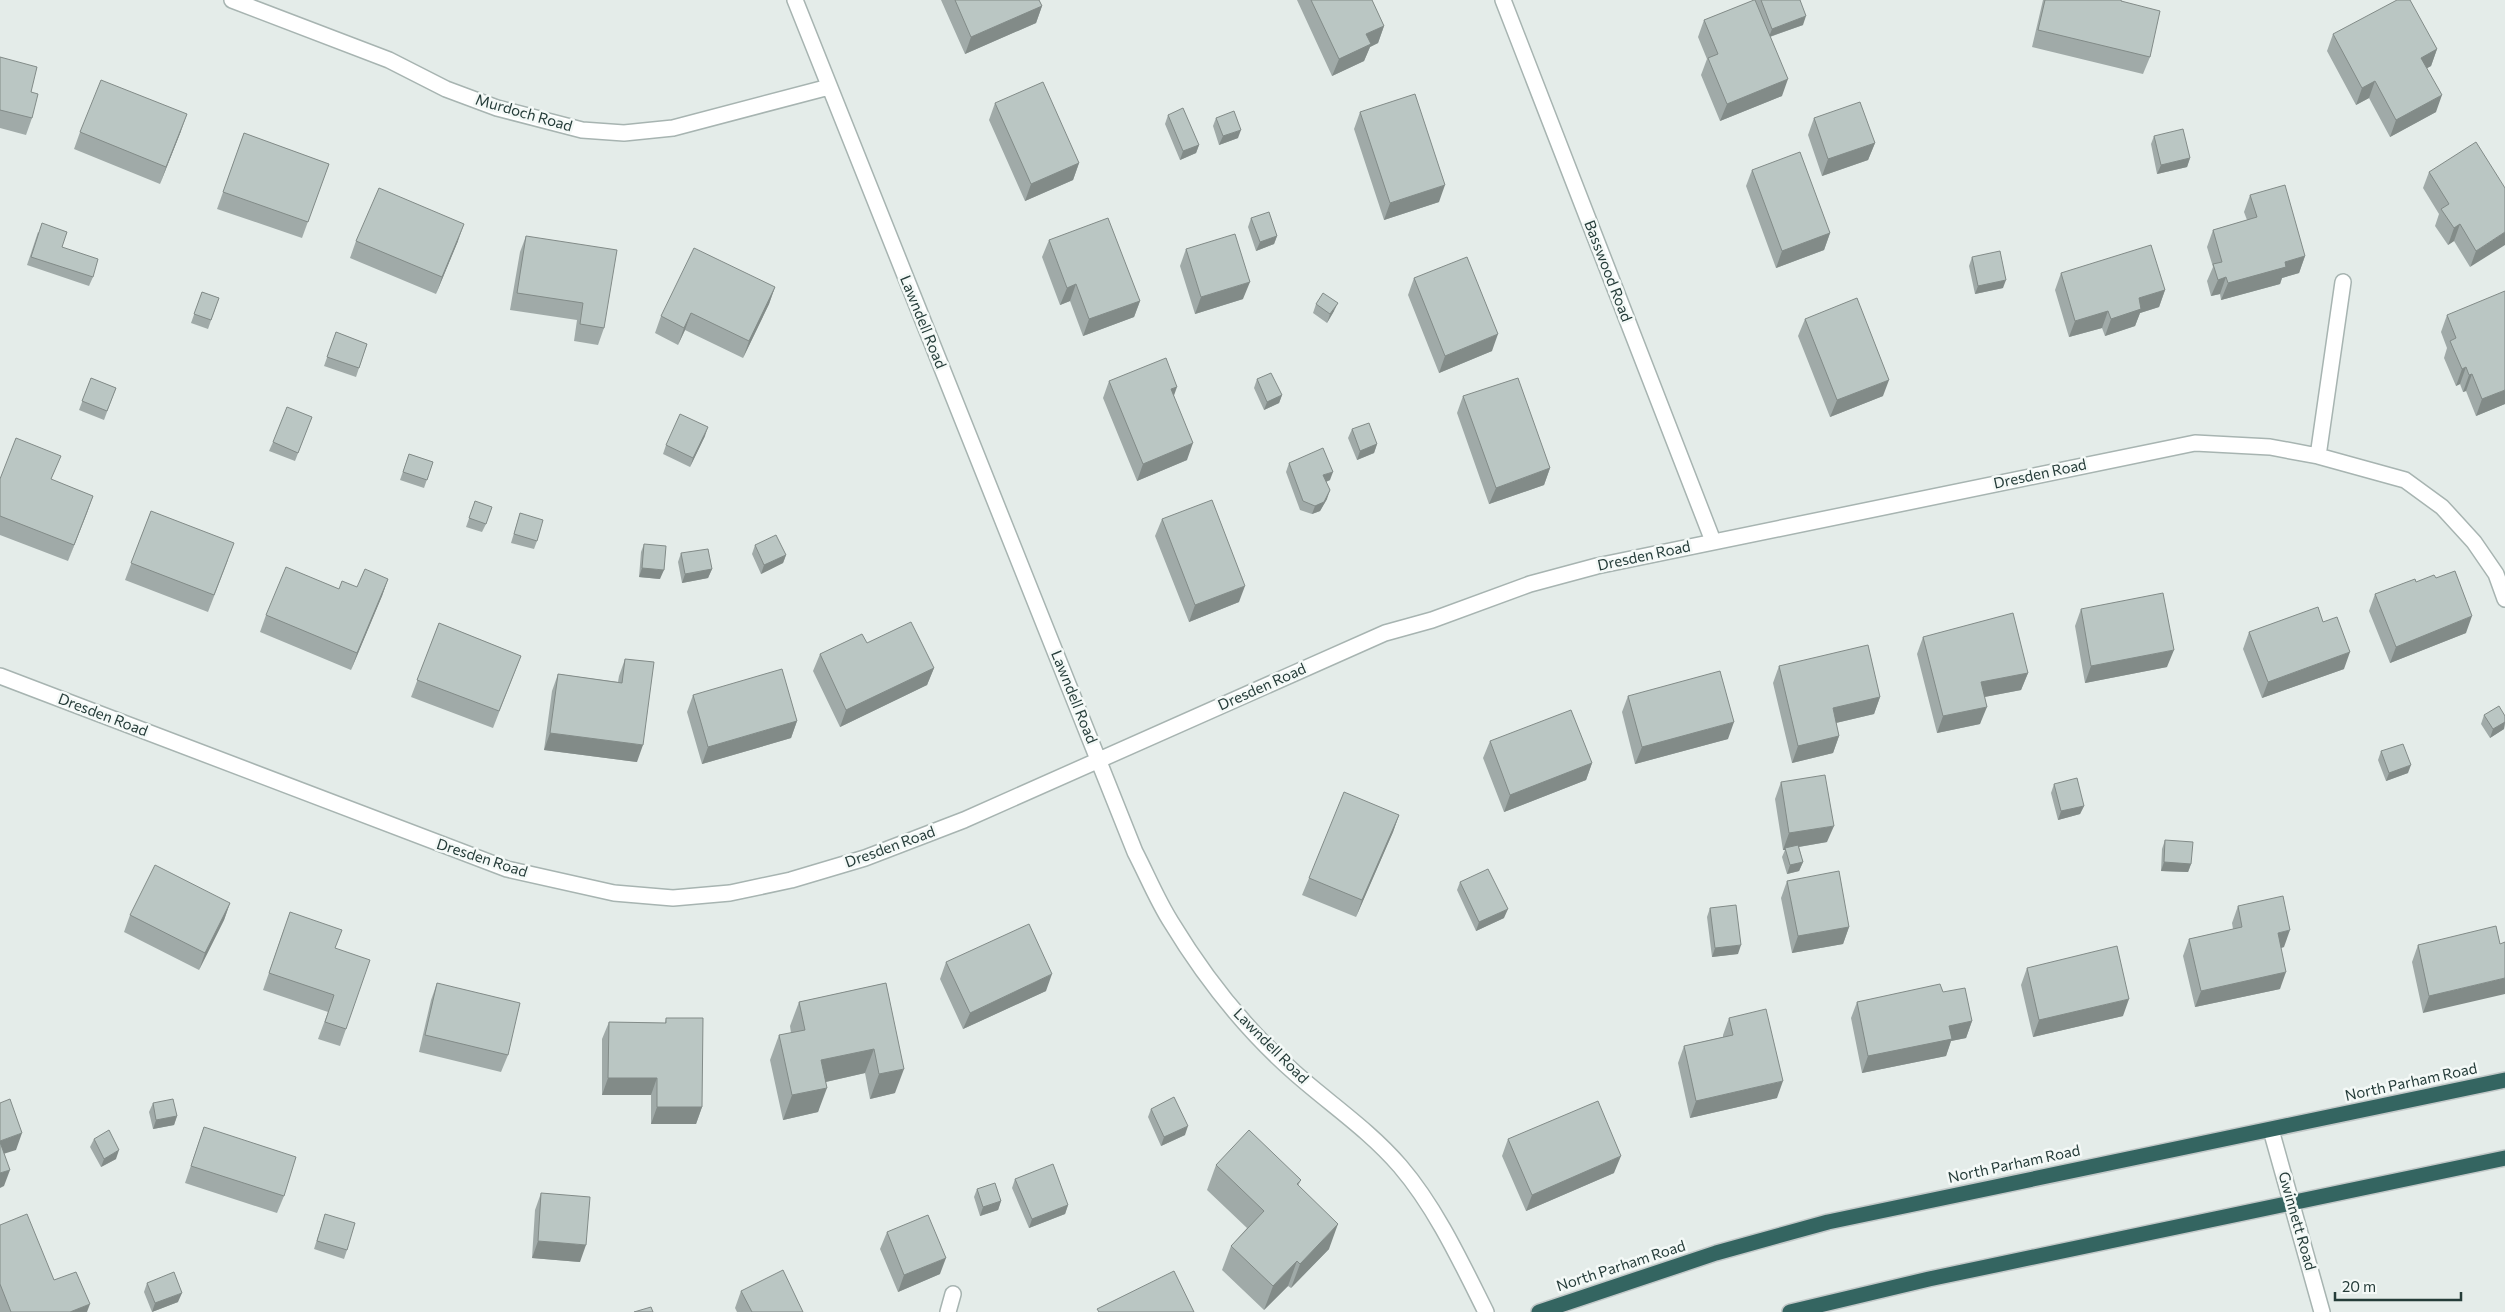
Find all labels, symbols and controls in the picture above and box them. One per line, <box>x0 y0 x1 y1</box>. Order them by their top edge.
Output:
street label: Murdoch Road <box>474 90 575 134</box>
street label: Basswood Road <box>1581 217 1637 324</box>
street label: Lawndell Road <box>897 272 951 371</box>
street label: Dresden Road <box>1992 454 2088 492</box>
street label: Dresden Road <box>1596 536 1692 574</box>
street label: Lawndell Road <box>1048 647 1102 746</box>
street label: Dresden Road <box>1215 659 1308 714</box>
street label: Dresden Road <box>56 689 151 739</box>
street label: Dresden Road <box>842 821 937 871</box>
street label: Dresden Road <box>435 834 530 880</box>
street label: Lawndell Road <box>1230 1004 1313 1087</box>
street label: North Parham Road <box>2343 1058 2478 1104</box>
street label: North Parham Road <box>1946 1140 2081 1186</box>
street label: Gwinnett Road <box>2275 1169 2321 1272</box>
street label: North Parham Road <box>1554 1236 1687 1294</box>
scale bar <box>2335 1270 2461 1302</box>
text: 20 m <box>2342 1277 2376 1295</box>

